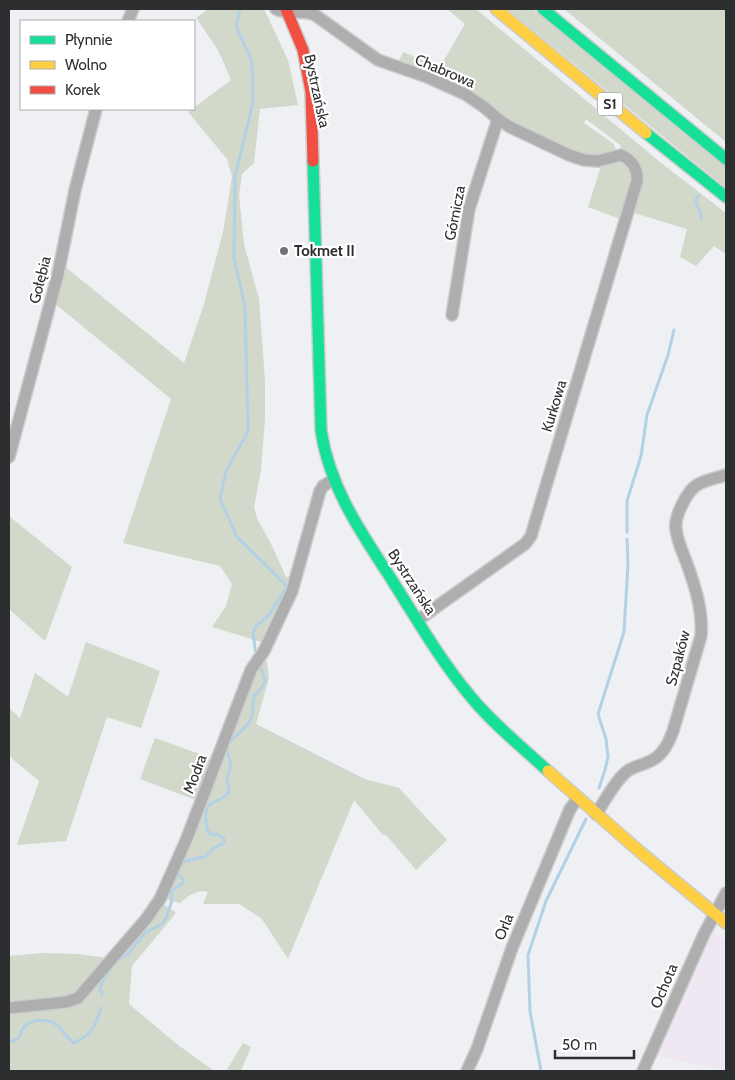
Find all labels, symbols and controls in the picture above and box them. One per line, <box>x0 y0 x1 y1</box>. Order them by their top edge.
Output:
legend <box>20 20 195 110</box>
text: Płynnie <box>65 31 113 49</box>
street label: Chabrowa <box>412 50 479 92</box>
street label: Bystrzańska <box>300 53 334 130</box>
text: Wolno <box>65 56 107 74</box>
text: Korek <box>65 81 100 99</box>
road number: S1 <box>598 92 622 116</box>
street label: Górnicza <box>441 183 469 242</box>
place label: Tokmet II <box>294 242 355 260</box>
marker: Tokmet II <box>278 245 290 257</box>
street label: Gołębia <box>25 254 55 306</box>
street label: Kurkowa <box>538 377 571 434</box>
street label: Bystrzańska <box>384 546 440 619</box>
street label: Szpaków <box>662 628 694 688</box>
street label: Modra <box>179 751 211 796</box>
street label: Orla <box>491 910 518 943</box>
street label: Ochota <box>647 960 682 1011</box>
scale bar <box>555 1028 634 1060</box>
text: 50 m <box>562 1036 597 1054</box>

